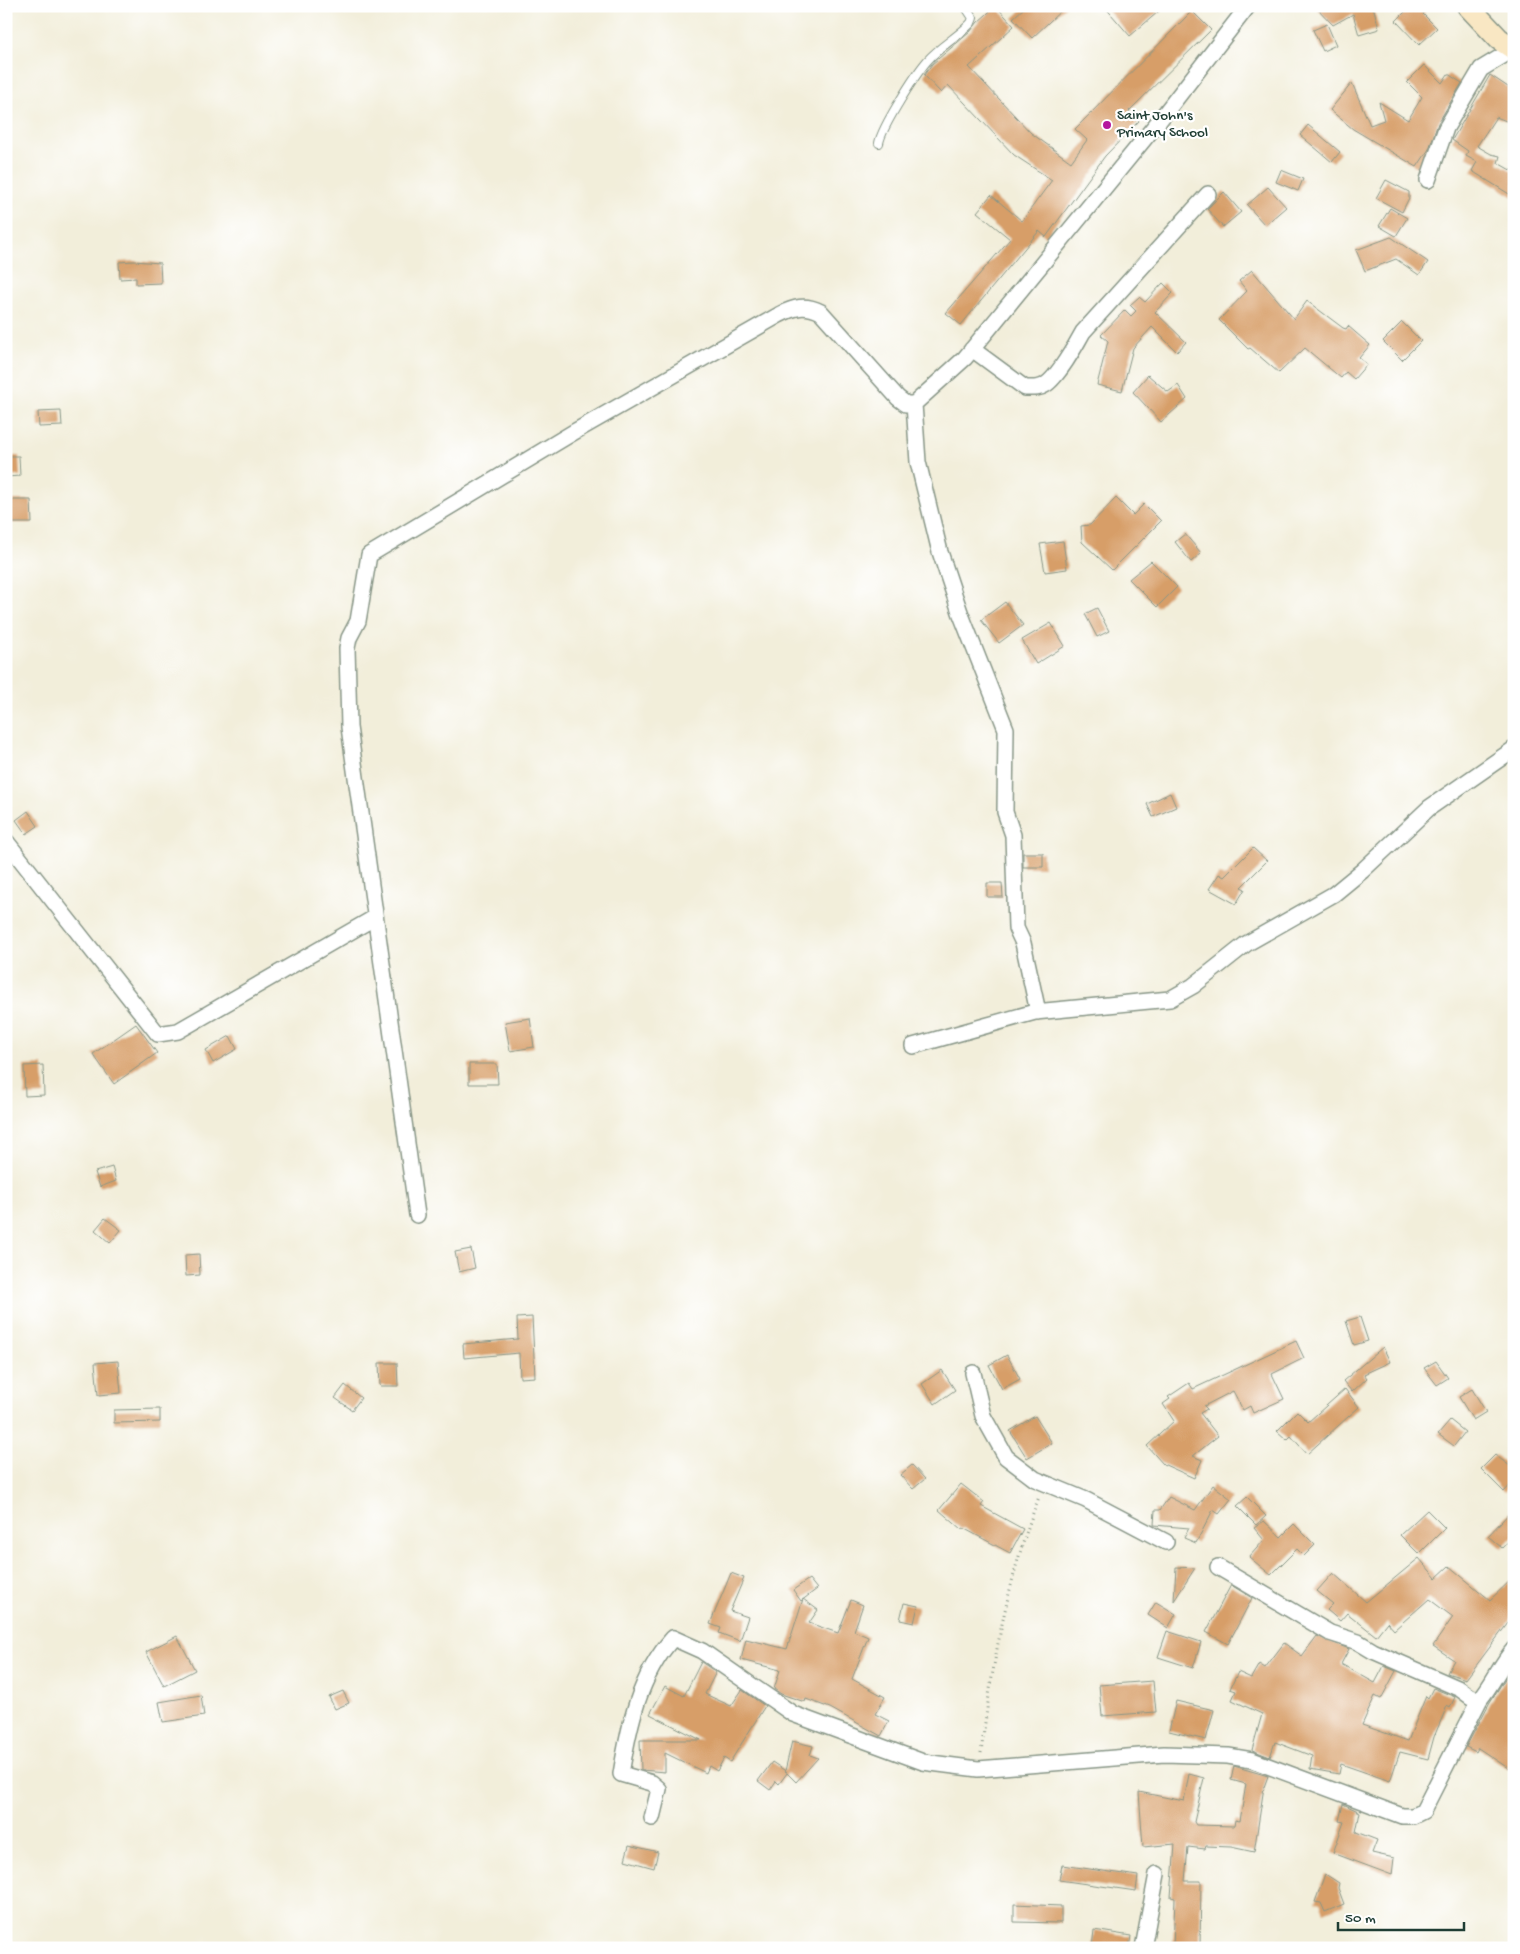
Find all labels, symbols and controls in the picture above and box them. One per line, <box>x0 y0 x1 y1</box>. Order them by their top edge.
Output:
place label: Saint John's Primary School <box>1116 107 1208 142</box>
marker: Saint John's Primary School <box>1101 119 1113 131</box>
scale bar <box>1338 1899 1464 1931</box>
text: 50 m <box>1345 1910 1376 1928</box>

